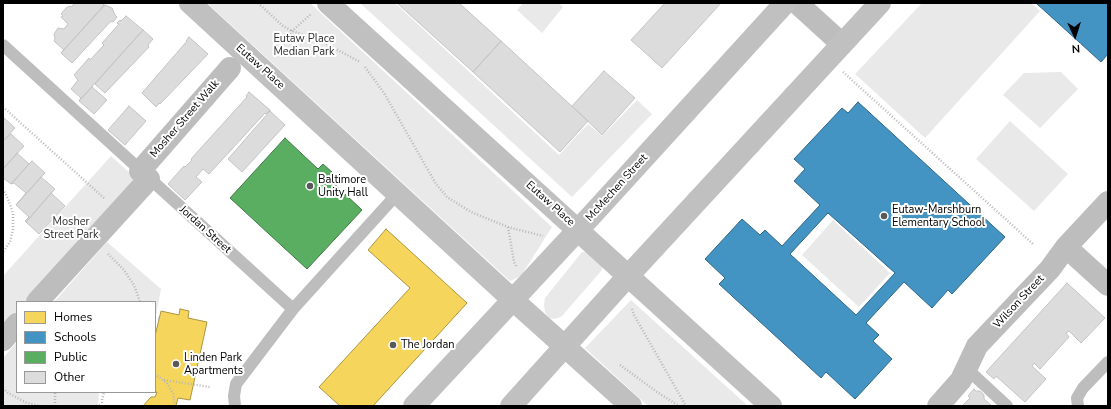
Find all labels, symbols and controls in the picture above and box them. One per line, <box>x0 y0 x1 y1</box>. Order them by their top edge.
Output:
north arrow <box>1055 16 1095 56</box>
park label: Eutaw Place Median Park <box>273 32 335 58</box>
text: N <box>1071 41 1081 56</box>
street label: Eutaw Place <box>233 42 287 92</box>
street label: Mosher Street Walk <box>148 77 222 161</box>
street label: McMechen Street <box>583 152 651 224</box>
place label: Baltimore Unity Hall <box>318 173 368 199</box>
street label: Eutaw Place <box>523 179 577 229</box>
marker: Baltimore Unity Hall <box>305 181 315 191</box>
street label: Jordan Street <box>176 203 234 257</box>
place label: Eutaw-Marshburn Elementary School <box>892 203 985 229</box>
marker: Eutaw-Marshburn Elementary School <box>879 211 889 221</box>
park label: Mosher Street Park <box>44 215 98 241</box>
street label: Wilson Street <box>991 273 1047 331</box>
legend <box>16 301 156 393</box>
text: Homes <box>54 309 92 325</box>
text: Schools <box>54 329 96 345</box>
place label: The Jordan <box>401 338 455 352</box>
marker: The Jordan <box>388 340 398 350</box>
text: Public <box>54 349 87 365</box>
place label: Linden Park Apartments <box>184 351 243 377</box>
marker: Linden Park Apartments <box>171 359 181 369</box>
text: Other <box>54 369 85 385</box>

